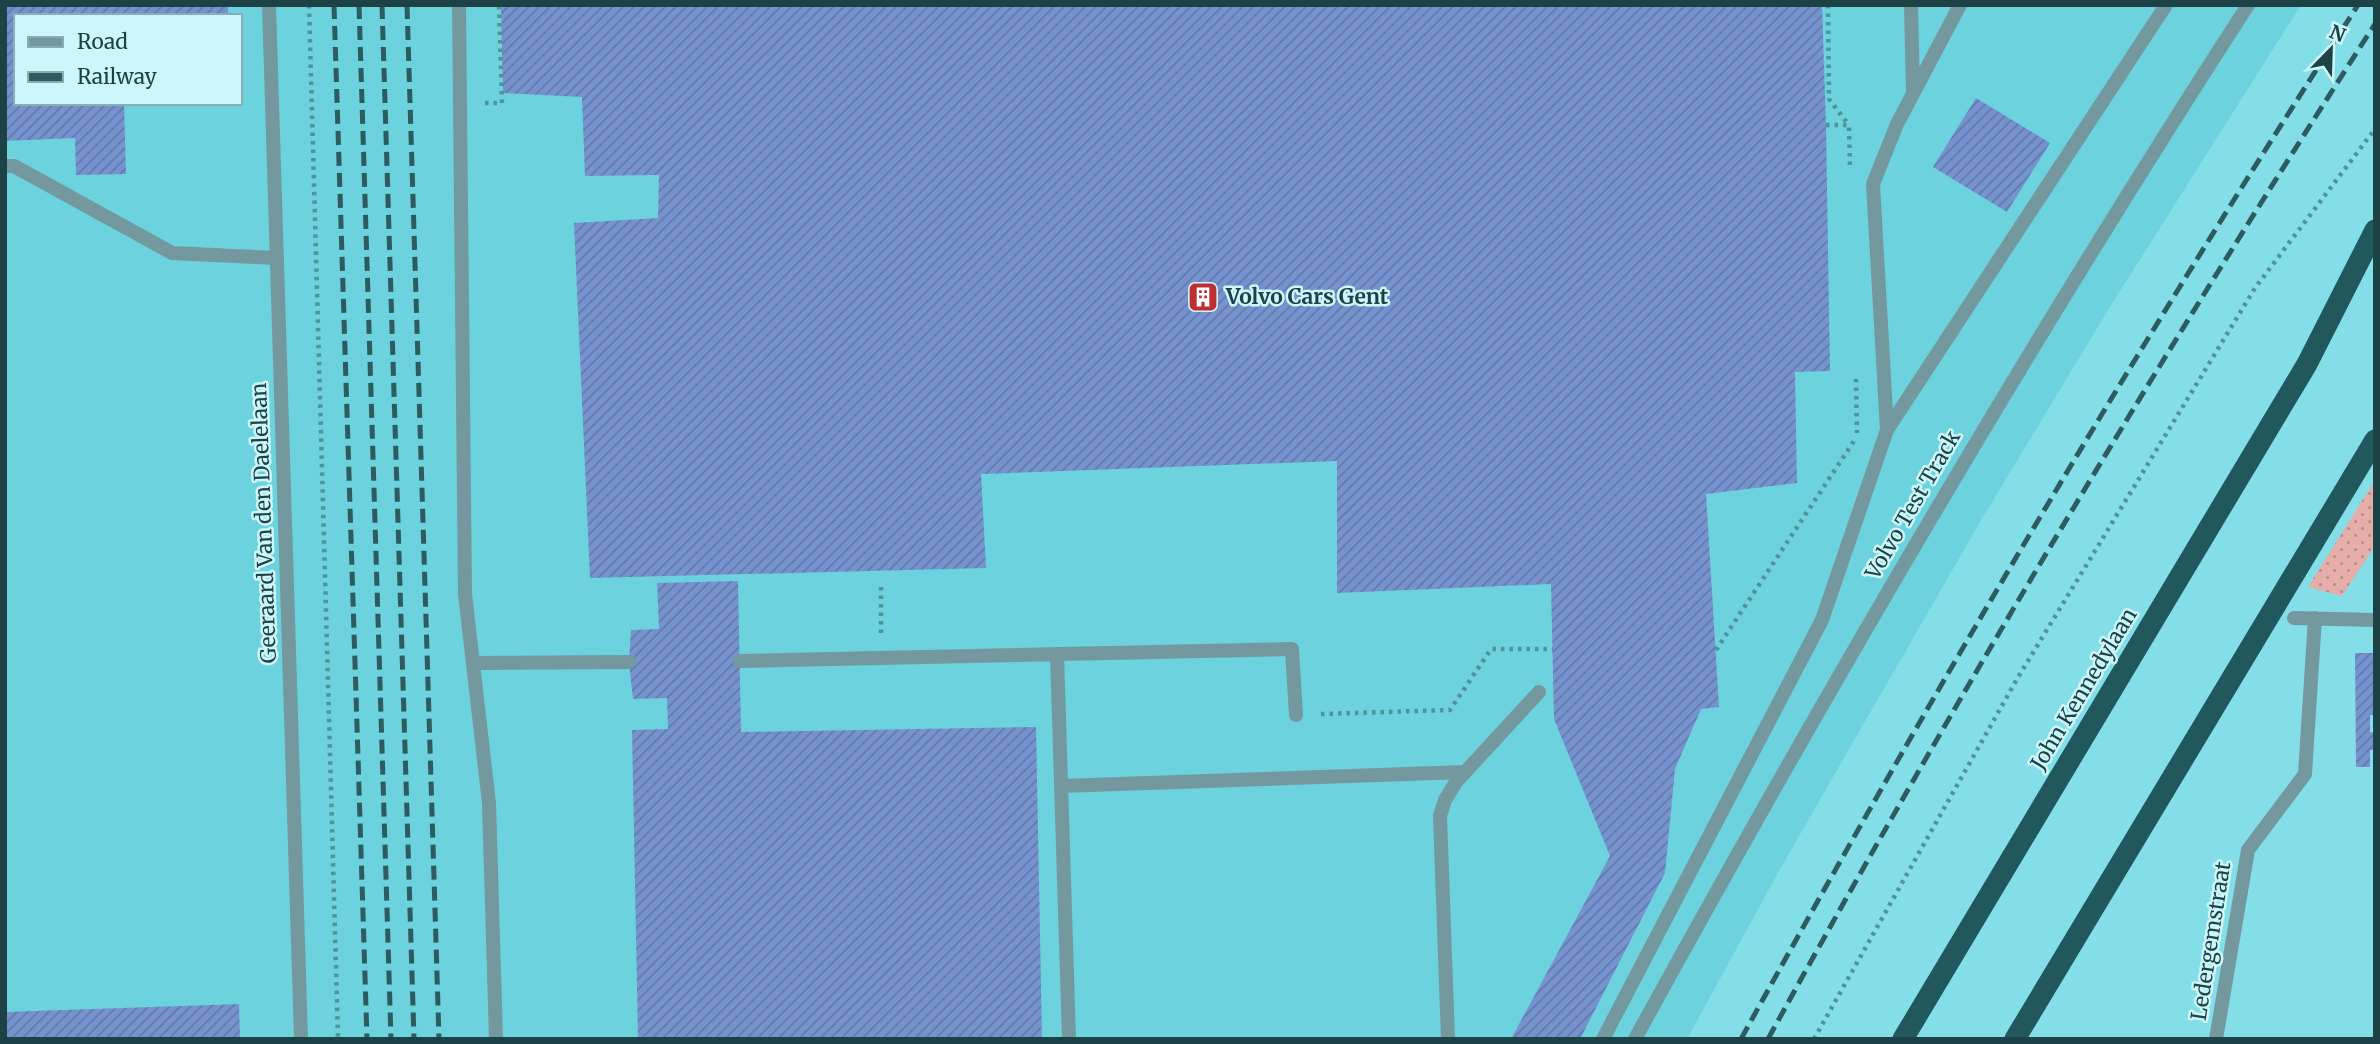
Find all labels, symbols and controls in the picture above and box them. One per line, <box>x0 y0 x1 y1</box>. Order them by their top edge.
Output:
legend <box>14 14 242 105</box>
north arrow <box>2296 14 2366 84</box>
text: N <box>2326 19 2349 47</box>
text: Road <box>77 28 128 55</box>
text: Railway <box>77 63 158 90</box>
building icon: Volvo Cars Gent <box>1186 280 1220 314</box>
place label: Volvo Cars Gent <box>1225 283 1389 310</box>
street label: Geeraard Van den Daelelaan <box>245 382 282 664</box>
street label: Volvo Test Track <box>1859 425 1966 585</box>
street label: John Kennedylaan <box>2024 603 2143 775</box>
street label: Ledergemstraat <box>2185 860 2236 1022</box>

